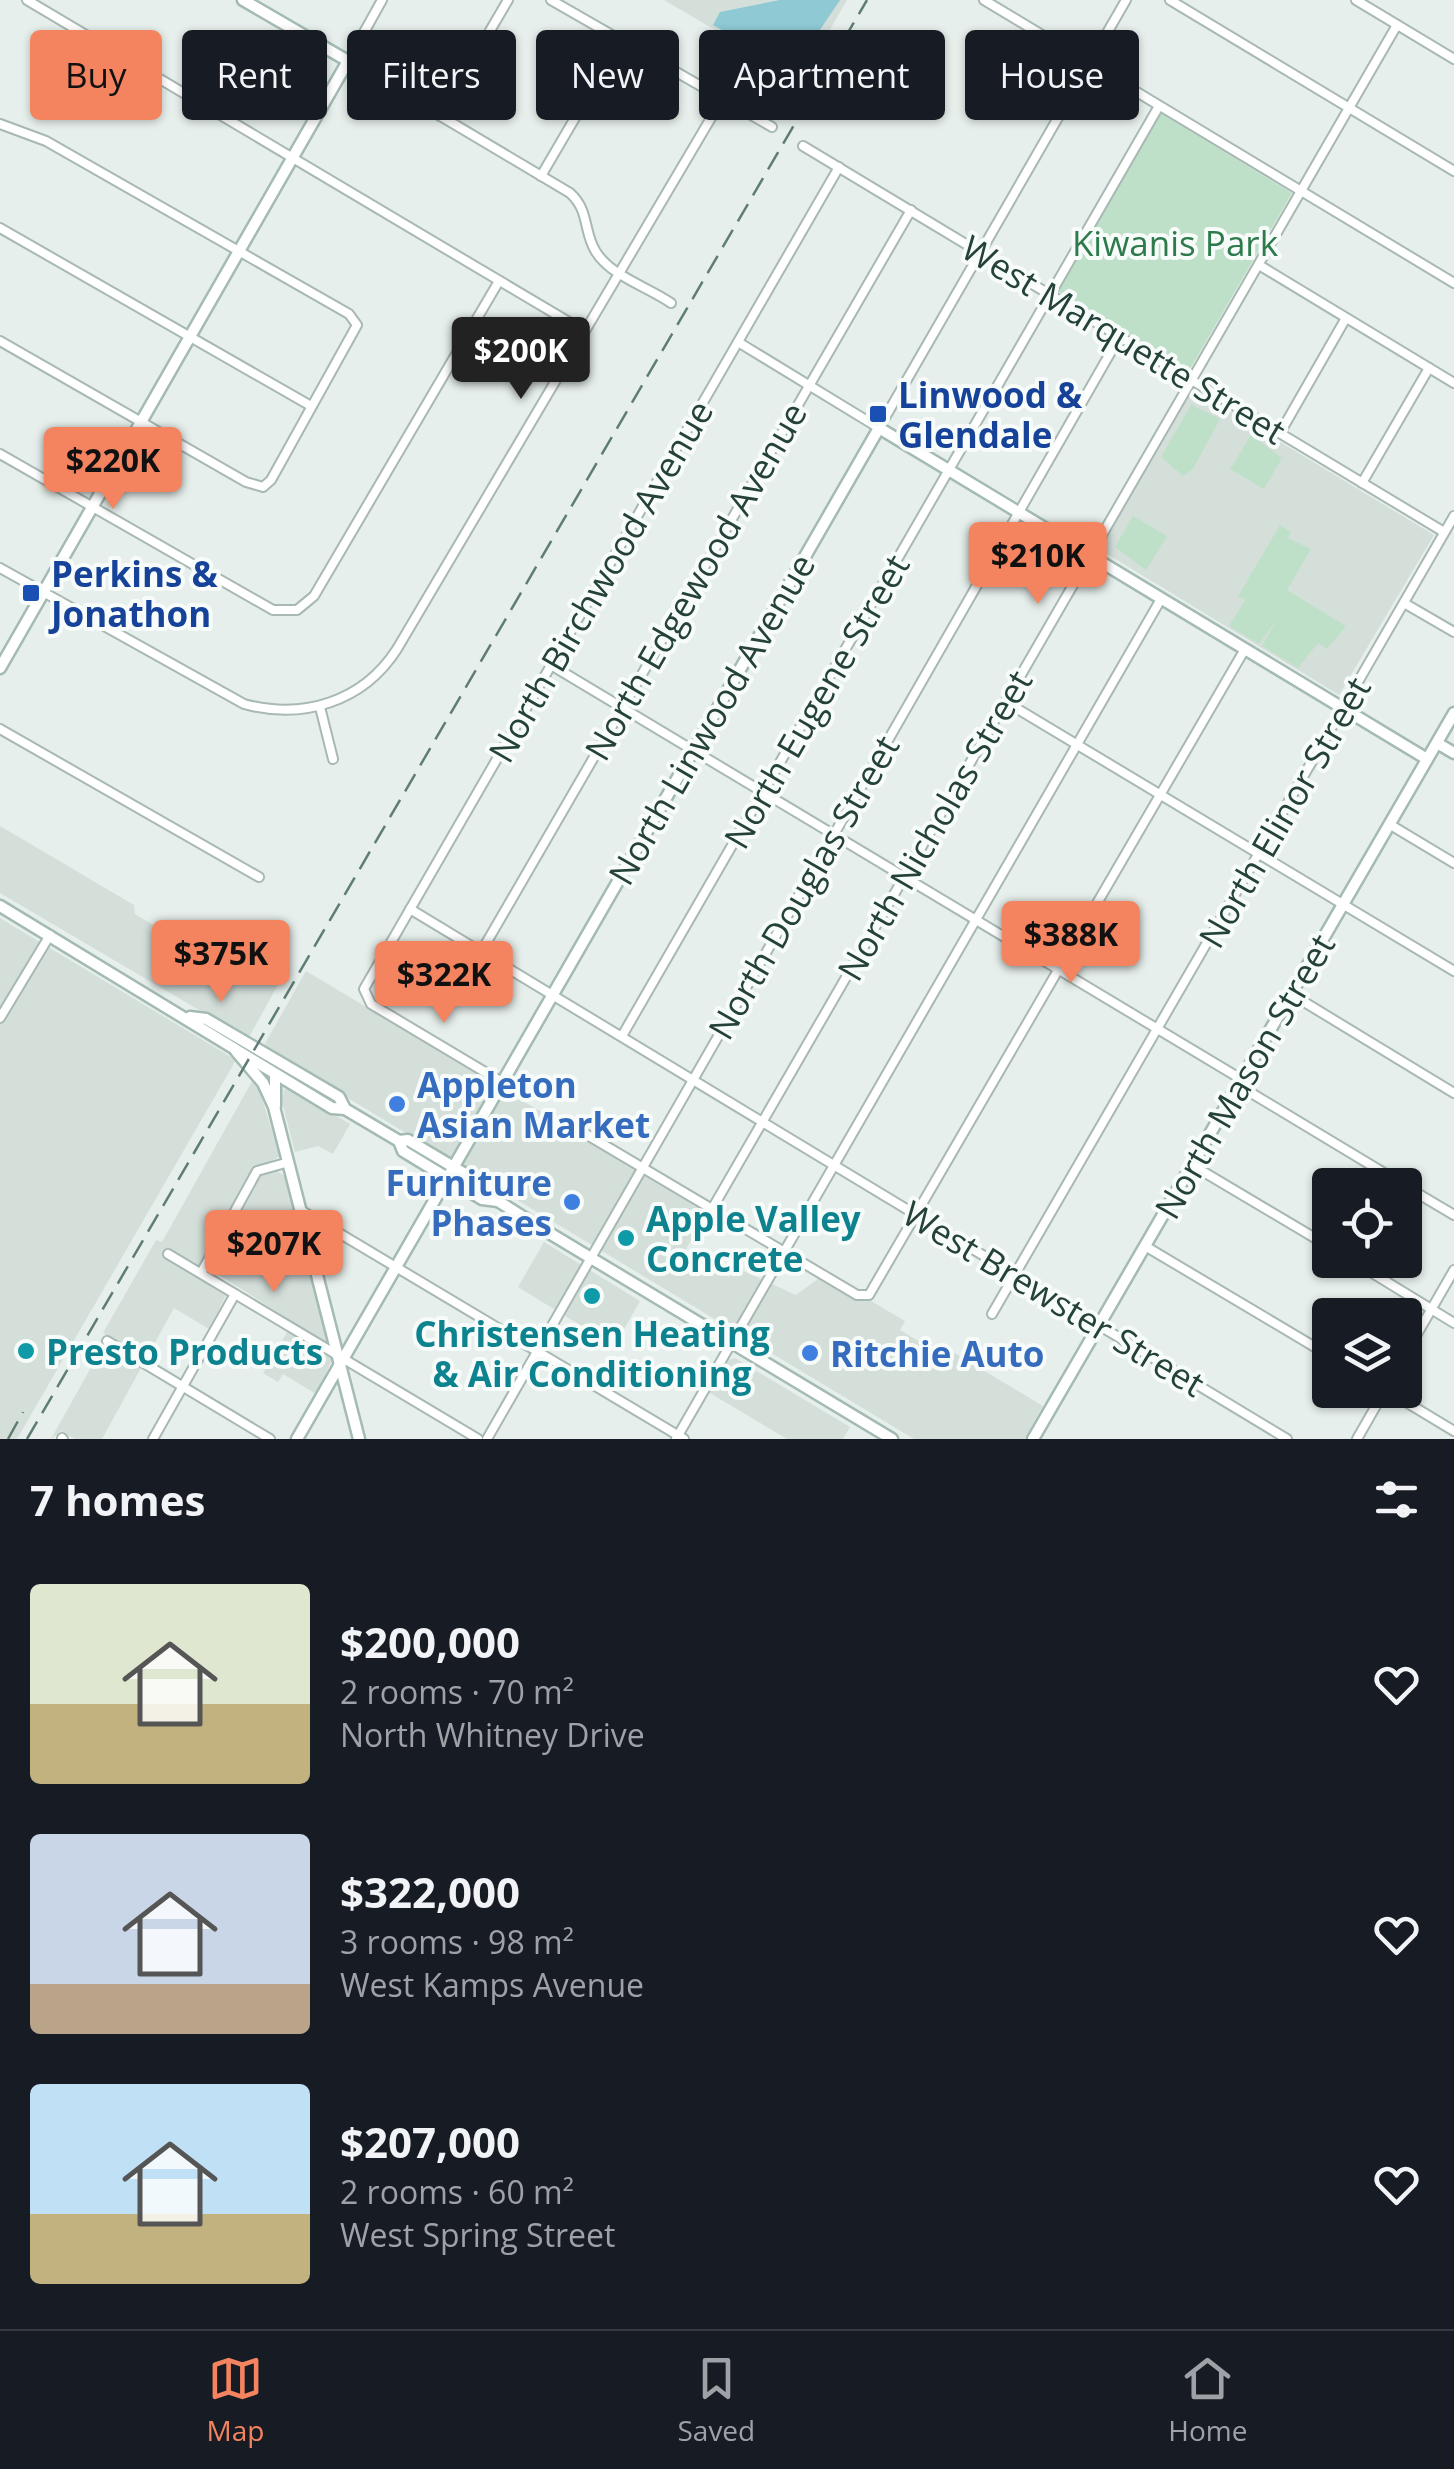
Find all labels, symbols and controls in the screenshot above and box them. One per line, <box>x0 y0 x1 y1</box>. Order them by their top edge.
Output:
chip: Buy <box>30 30 162 120</box>
chip: Rent <box>182 30 327 120</box>
chip: Filters <box>347 30 516 120</box>
chip: New <box>536 30 679 120</box>
chip: Apartment <box>699 30 945 120</box>
chip: House <box>965 30 1139 120</box>
park label: Kiwanis Park <box>1072 219 1279 266</box>
street label: West Marquette Street <box>954 224 1294 454</box>
pin: $200K <box>451 317 591 402</box>
text: $200K <box>474 328 568 371</box>
place label: Linwood & Glendale <box>898 371 1083 458</box>
street label: North Birchwood Avenue <box>477 392 723 770</box>
street label: North Edgewood Avenue <box>573 394 817 768</box>
marker: Linwood & Glendale <box>867 403 889 425</box>
pin: $220K <box>43 427 183 512</box>
text: $220K <box>66 438 160 481</box>
pin: $210K <box>968 522 1108 607</box>
text: $210K <box>991 533 1085 576</box>
street label: North Linwood Avenue <box>597 545 825 893</box>
street label: North Eugene Street <box>713 545 919 857</box>
place label: Perkins & Jonathon <box>48 550 218 637</box>
marker: Perkins & Jonathon <box>20 582 42 604</box>
street label: North Nicholas Street <box>826 661 1042 989</box>
street label: North Elinor Street <box>1187 668 1381 956</box>
street label: North Douglas Street <box>697 727 909 1047</box>
pin: $388K <box>1001 901 1141 986</box>
text: $388K <box>1024 912 1118 955</box>
pin: $375K <box>151 920 291 1005</box>
street label: North Mason Street <box>1143 925 1345 1227</box>
text: $375K <box>174 931 268 974</box>
pin: $322K <box>374 941 514 1026</box>
text: $322K <box>397 952 491 995</box>
place label: Appleton Asian Market <box>417 1061 650 1148</box>
marker: Appleton Asian Market <box>386 1093 408 1115</box>
place label: Furniture Phases <box>385 1159 552 1246</box>
map controls <box>1312 1168 1422 1408</box>
button: locate <box>1312 1168 1422 1278</box>
street label: West Brewster Street <box>895 1189 1213 1407</box>
marker: Furniture Phases <box>561 1191 583 1213</box>
place label: Apple Valley Concrete <box>646 1195 861 1282</box>
pin: $207K <box>204 1210 344 1295</box>
text: $207K <box>227 1221 321 1264</box>
marker: Apple Valley Concrete <box>615 1227 637 1249</box>
marker: Christensen Heating & Air Conditioning <box>581 1285 603 1307</box>
button: layers <box>1312 1298 1422 1408</box>
place label: Christensen Heating & Air Conditioning <box>414 1310 770 1397</box>
place label: Presto Products <box>46 1328 323 1375</box>
place label: Ritchie Auto <box>830 1330 1044 1377</box>
marker: Presto Products <box>15 1340 37 1362</box>
marker: Ritchie Auto <box>799 1342 821 1364</box>
text: 7 homes <box>30 1471 205 1528</box>
icon: filters <box>1369 1472 1424 1527</box>
text: $200,000 <box>340 1613 520 1670</box>
icon: home <box>110 1624 230 1744</box>
icon: heart <box>1369 1657 1424 1712</box>
text: 2 rooms · 70 m² <box>340 1670 574 1713</box>
text: North Whitney Drive <box>340 1713 645 1756</box>
text: $322,000 <box>340 1863 520 1920</box>
icon: home <box>110 1874 230 1994</box>
icon: heart <box>1369 1907 1424 1962</box>
text: 3 rooms · 98 m² <box>340 1920 574 1963</box>
text: West Kamps Avenue <box>340 1963 644 2006</box>
text: $207,000 <box>340 2113 520 2170</box>
icon: home <box>110 2124 230 2244</box>
icon: heart <box>1369 2157 1424 2212</box>
text: 2 rooms · 60 m² <box>340 2170 574 2213</box>
text: West Spring Street <box>340 2213 615 2256</box>
tab: Map <box>207 2351 264 2449</box>
tab: Saved <box>677 2351 755 2449</box>
tab: Home <box>1168 2351 1247 2449</box>

